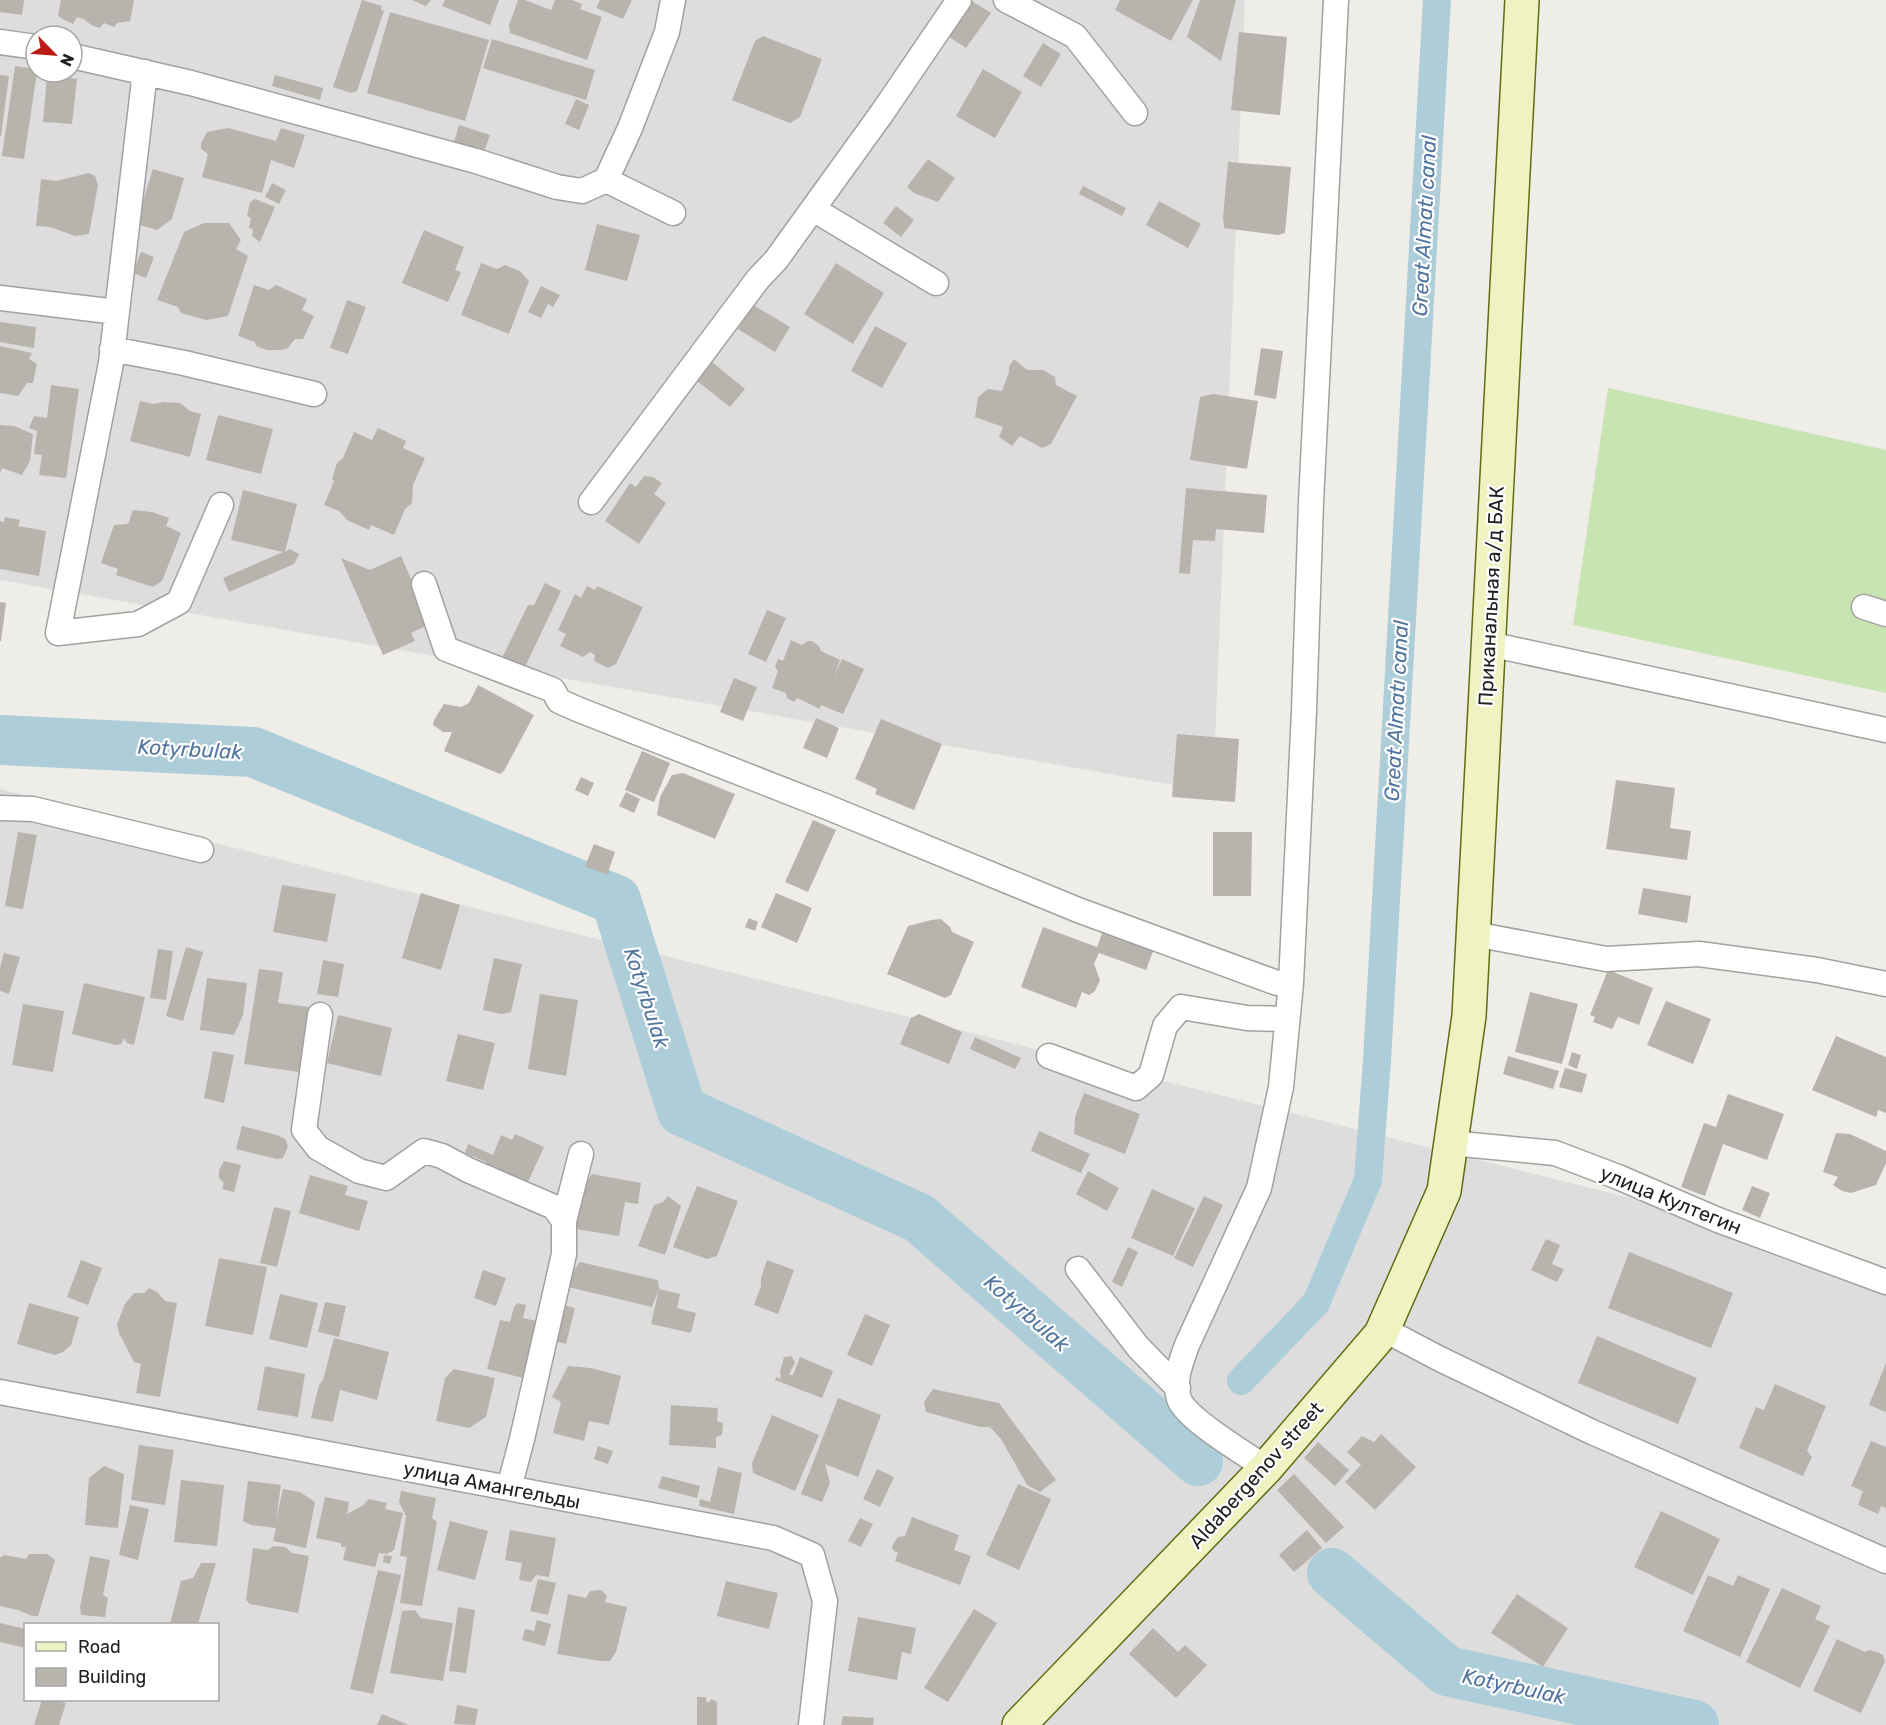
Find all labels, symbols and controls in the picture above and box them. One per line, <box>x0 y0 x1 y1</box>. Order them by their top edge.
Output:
north arrow <box>24 24 84 84</box>
text: N <box>56 51 78 69</box>
water label: Great Almatı canal <box>1407 134 1441 317</box>
street label: Приканальная а/д БАК <box>1473 485 1509 707</box>
water label: Great Almatı canal <box>1379 619 1413 802</box>
water label: Kotyrbulak <box>137 734 244 764</box>
water label: Kotyrbulak <box>619 944 675 1053</box>
street label: улица Култегин <box>1597 1161 1745 1239</box>
water label: Kotyrbulak <box>979 1269 1076 1358</box>
street label: Aldabergenov street <box>1184 1397 1328 1553</box>
street label: улица Амангельды <box>401 1456 583 1514</box>
legend <box>24 1623 219 1701</box>
text: Road <box>78 1636 121 1658</box>
water label: Kotyrbulak <box>1460 1663 1569 1709</box>
text: Building <box>78 1666 146 1688</box>

